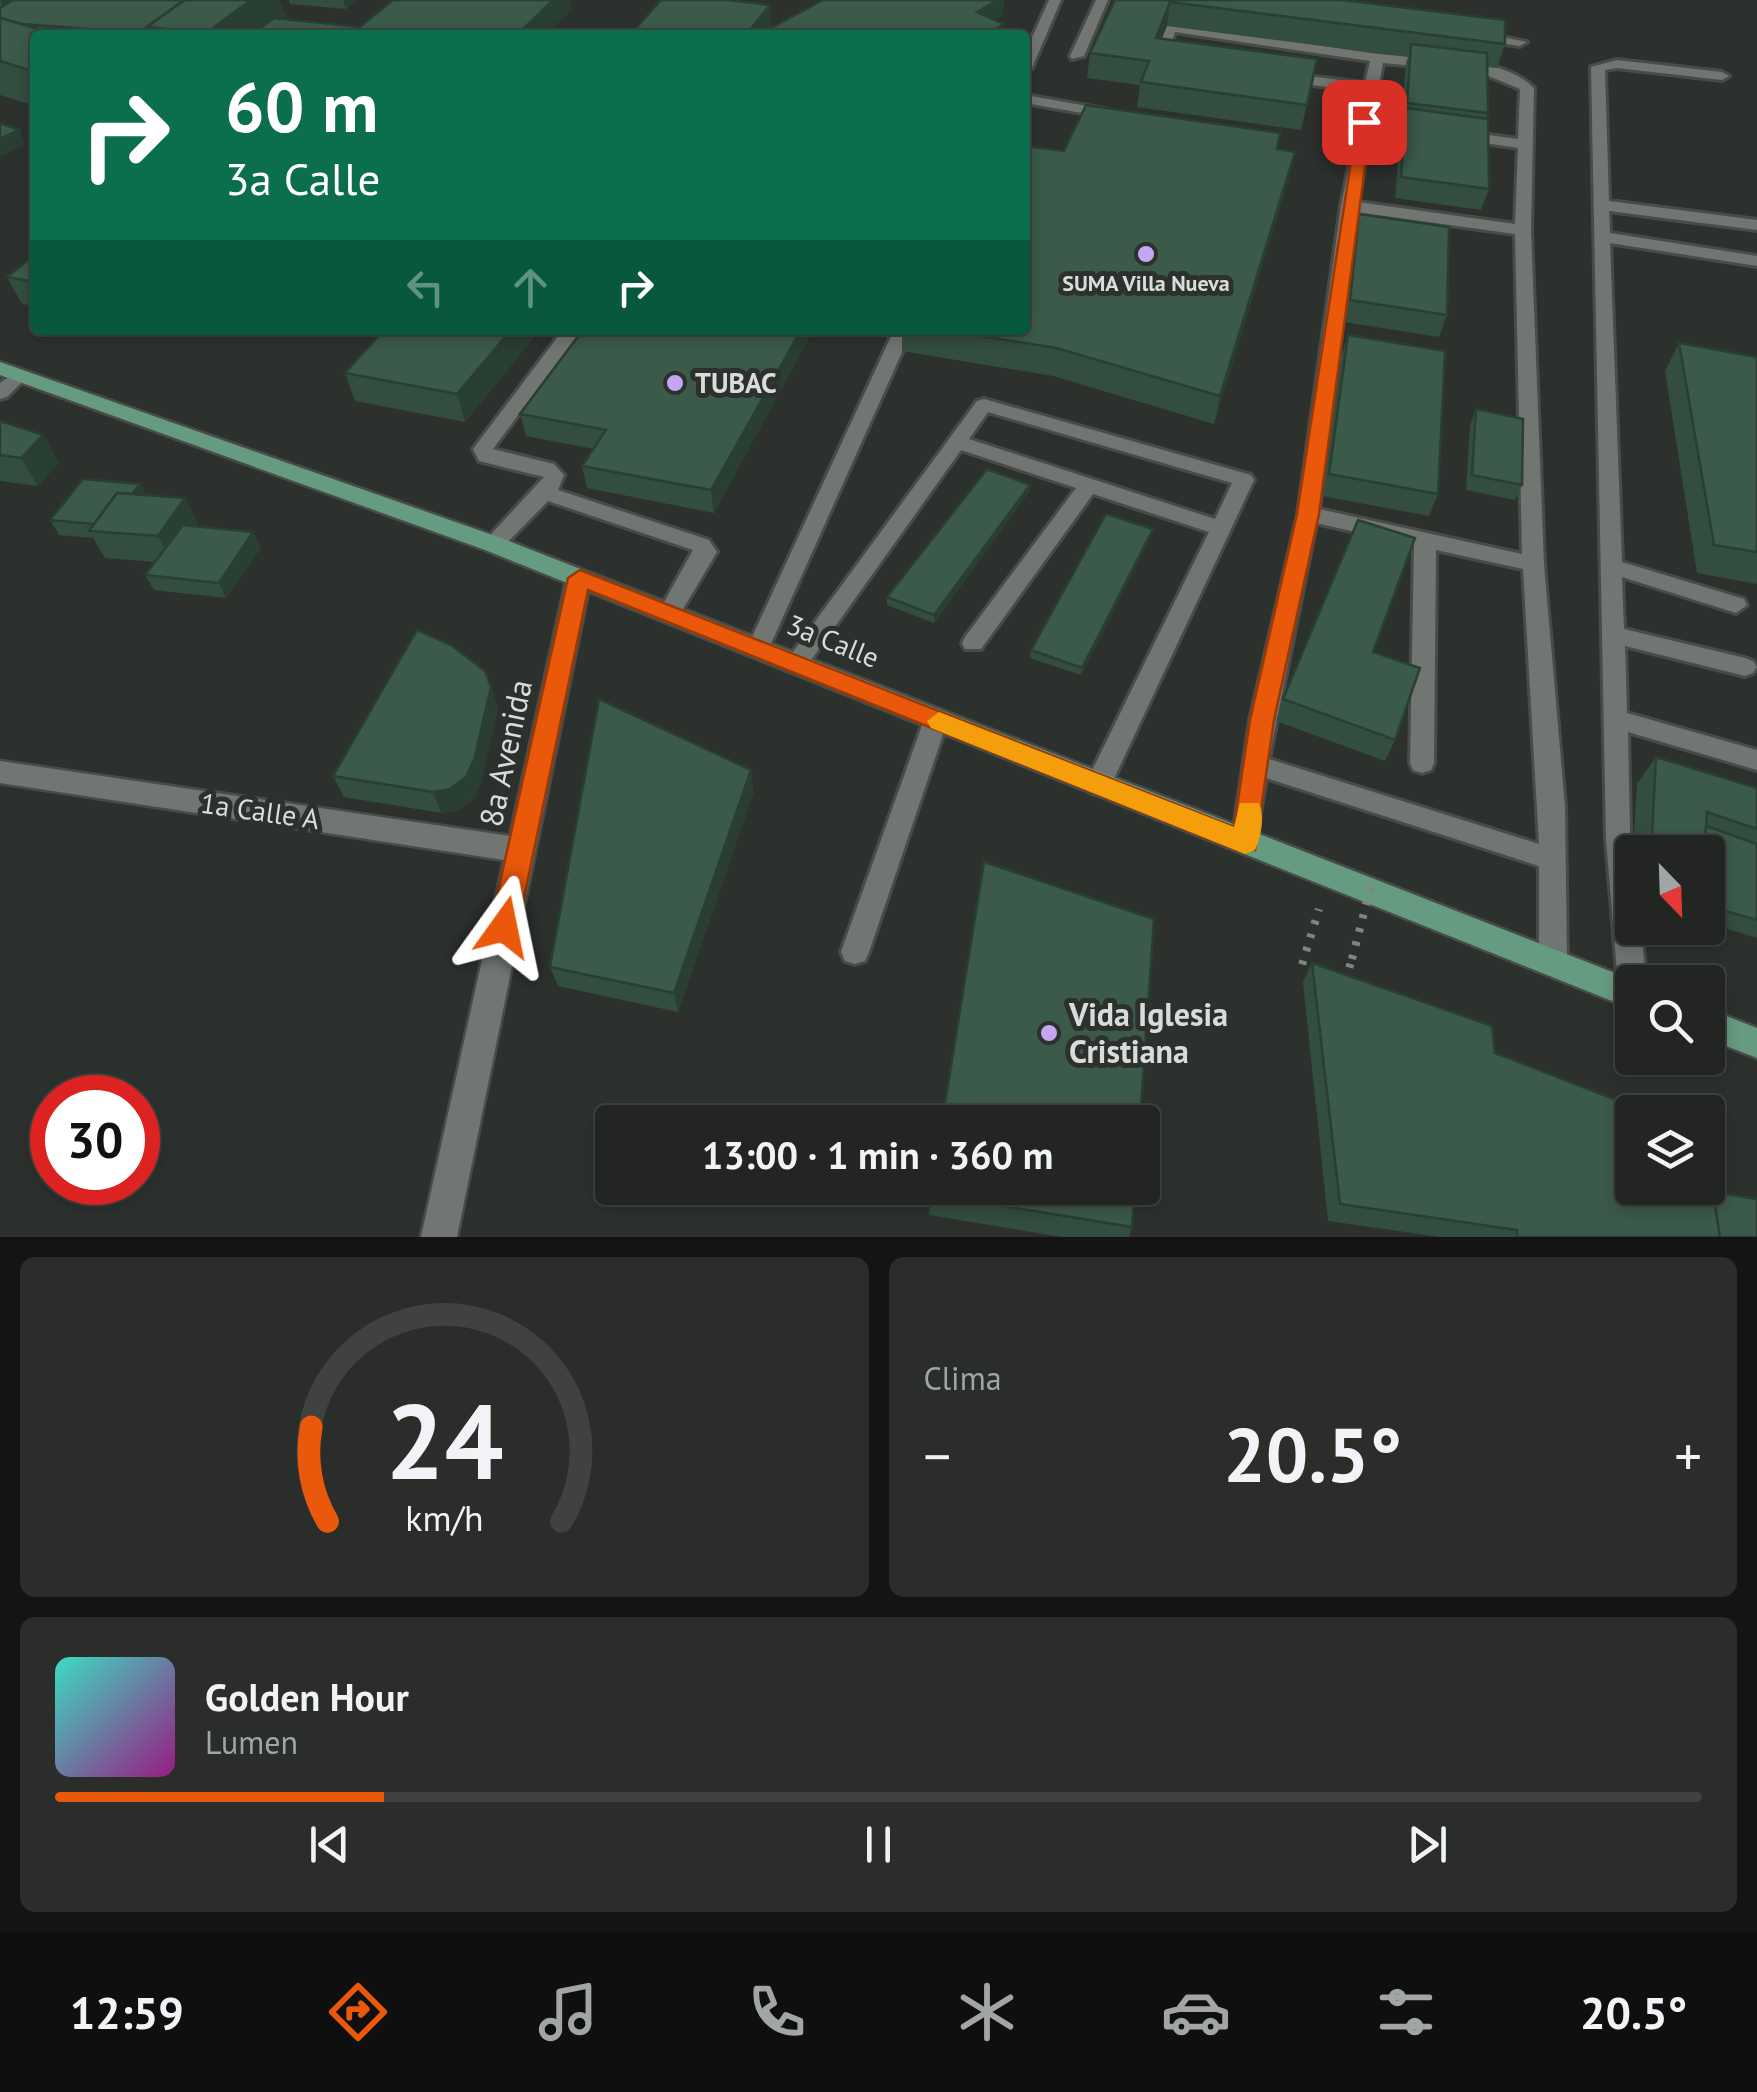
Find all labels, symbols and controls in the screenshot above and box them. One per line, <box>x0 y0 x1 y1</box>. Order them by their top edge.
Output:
text: 60 m <box>225 61 378 151</box>
icon: right <box>60 70 190 200</box>
pin <box>1322 80 1407 165</box>
icon: arrive <box>1337 95 1392 150</box>
text: 3a Calle <box>225 149 380 207</box>
marker: SUMA Villa Nueva <box>1135 243 1157 265</box>
icon: left <box>398 260 453 315</box>
icon: ahead <box>503 260 558 315</box>
icon: right <box>608 260 663 315</box>
place label: SUMA Villa Nueva <box>1062 269 1230 297</box>
place label: TUBAC <box>695 364 777 401</box>
marker: TUBAC <box>664 372 686 394</box>
street label: 3a Calle <box>781 605 885 676</box>
street label: 8a Avenida <box>469 676 541 830</box>
street label: 1a Calle A <box>198 784 322 837</box>
north arrow <box>1615 835 1725 945</box>
map controls <box>1615 835 1725 1205</box>
position arrow <box>452 875 556 979</box>
button: search <box>1615 965 1725 1075</box>
place label: Vida Iglesia Cristiana <box>1068 993 1228 1072</box>
marker: Vida Iglesia Cristiana <box>1038 1022 1060 1044</box>
speed limit sign: 30 <box>30 1075 160 1205</box>
button: layers <box>1615 1095 1725 1205</box>
text: 13:00 · 1 min · 360 m <box>702 1130 1053 1179</box>
text: Clima <box>924 1357 1002 1399</box>
text: 24 <box>385 1373 503 1508</box>
text: 20.5° <box>1223 1406 1402 1503</box>
text: − <box>924 1420 951 1491</box>
text: + <box>1674 1420 1702 1491</box>
text: km/h <box>405 1495 483 1541</box>
text: Golden Hour <box>205 1672 409 1721</box>
text: Lumen <box>205 1721 298 1763</box>
icon: previous <box>302 1817 357 1872</box>
icon: pause <box>851 1817 906 1872</box>
icon: next <box>1400 1817 1455 1872</box>
icon: directions <box>323 1977 393 2047</box>
icon: music <box>533 1977 603 2047</box>
icon: phone <box>742 1977 812 2047</box>
icon: climate <box>952 1977 1022 2047</box>
icon: car <box>1161 1977 1231 2047</box>
icon: filters <box>1371 1977 1441 2047</box>
text: 12:59 <box>70 1983 184 2041</box>
text: 20.5° <box>1580 1983 1687 2041</box>

